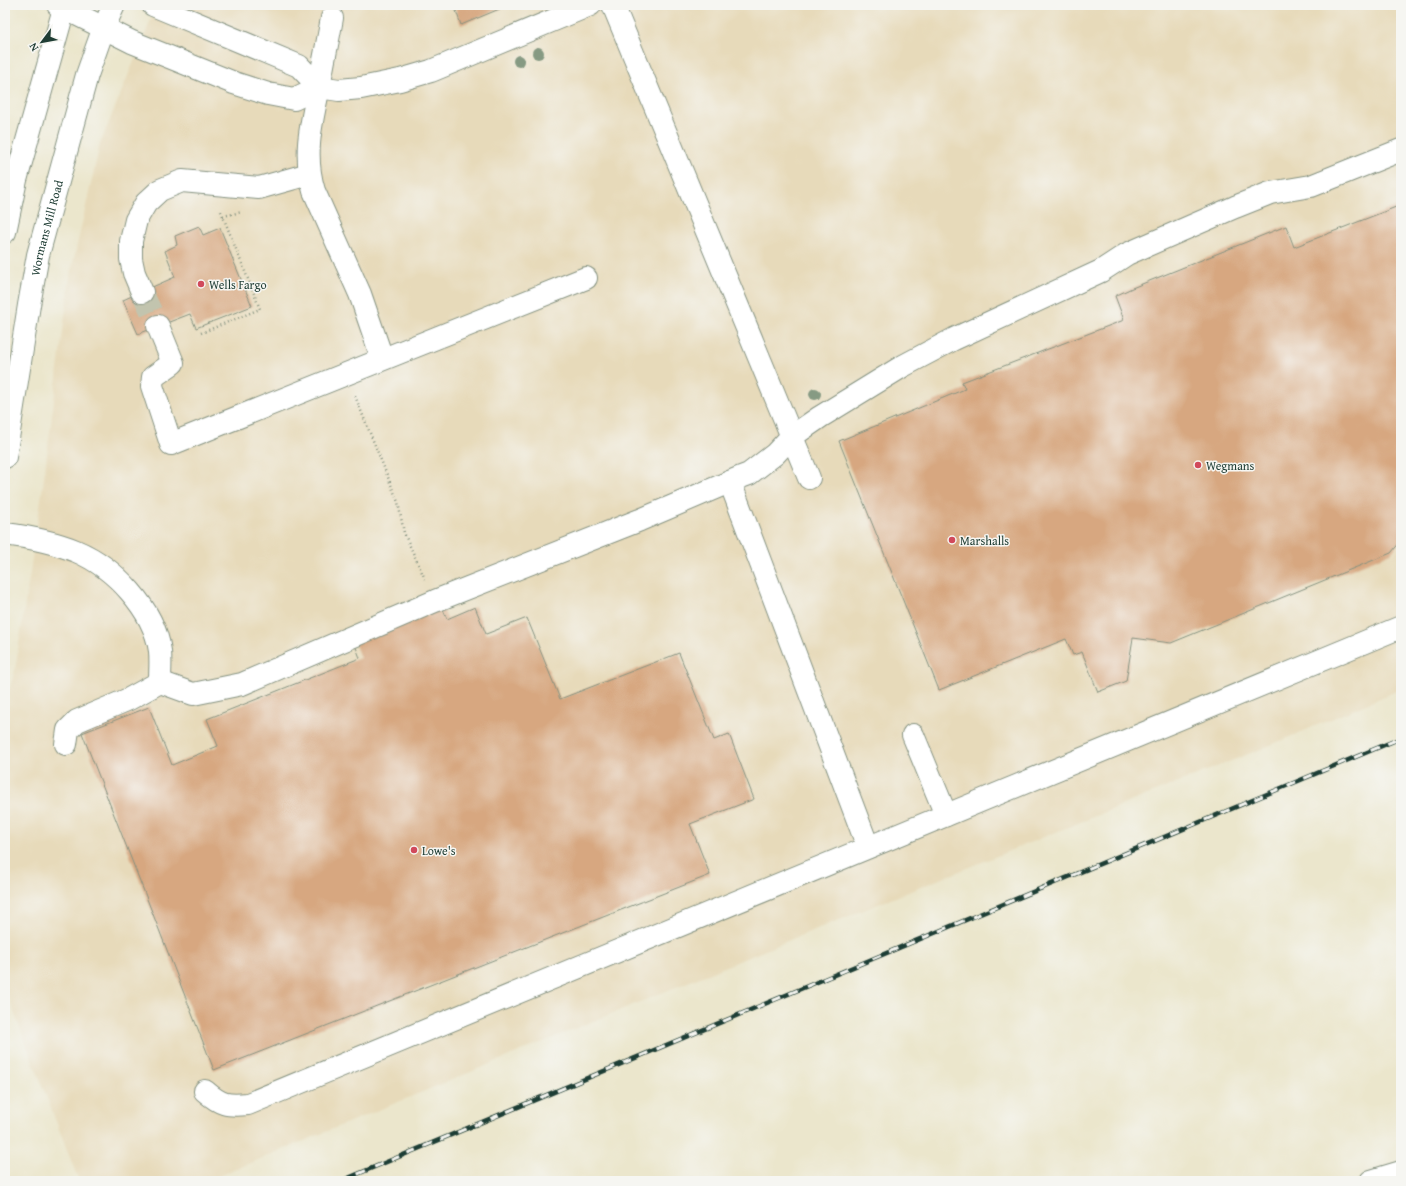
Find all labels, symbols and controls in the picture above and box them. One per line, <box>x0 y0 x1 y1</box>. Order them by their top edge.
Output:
north arrow <box>22 22 62 62</box>
text: N <box>24 39 42 55</box>
street label: Wormans Mill Road <box>26 177 67 277</box>
place label: Wells Fargo <box>209 276 267 293</box>
marker: Wells Fargo <box>196 279 206 289</box>
place label: Wegmans <box>1206 457 1255 474</box>
marker: Wegmans <box>1193 460 1203 470</box>
place label: Marshalls <box>960 532 1009 549</box>
marker: Marshalls <box>947 535 957 545</box>
place label: Lowe's <box>422 842 456 859</box>
marker: Lowe's <box>409 845 419 855</box>

